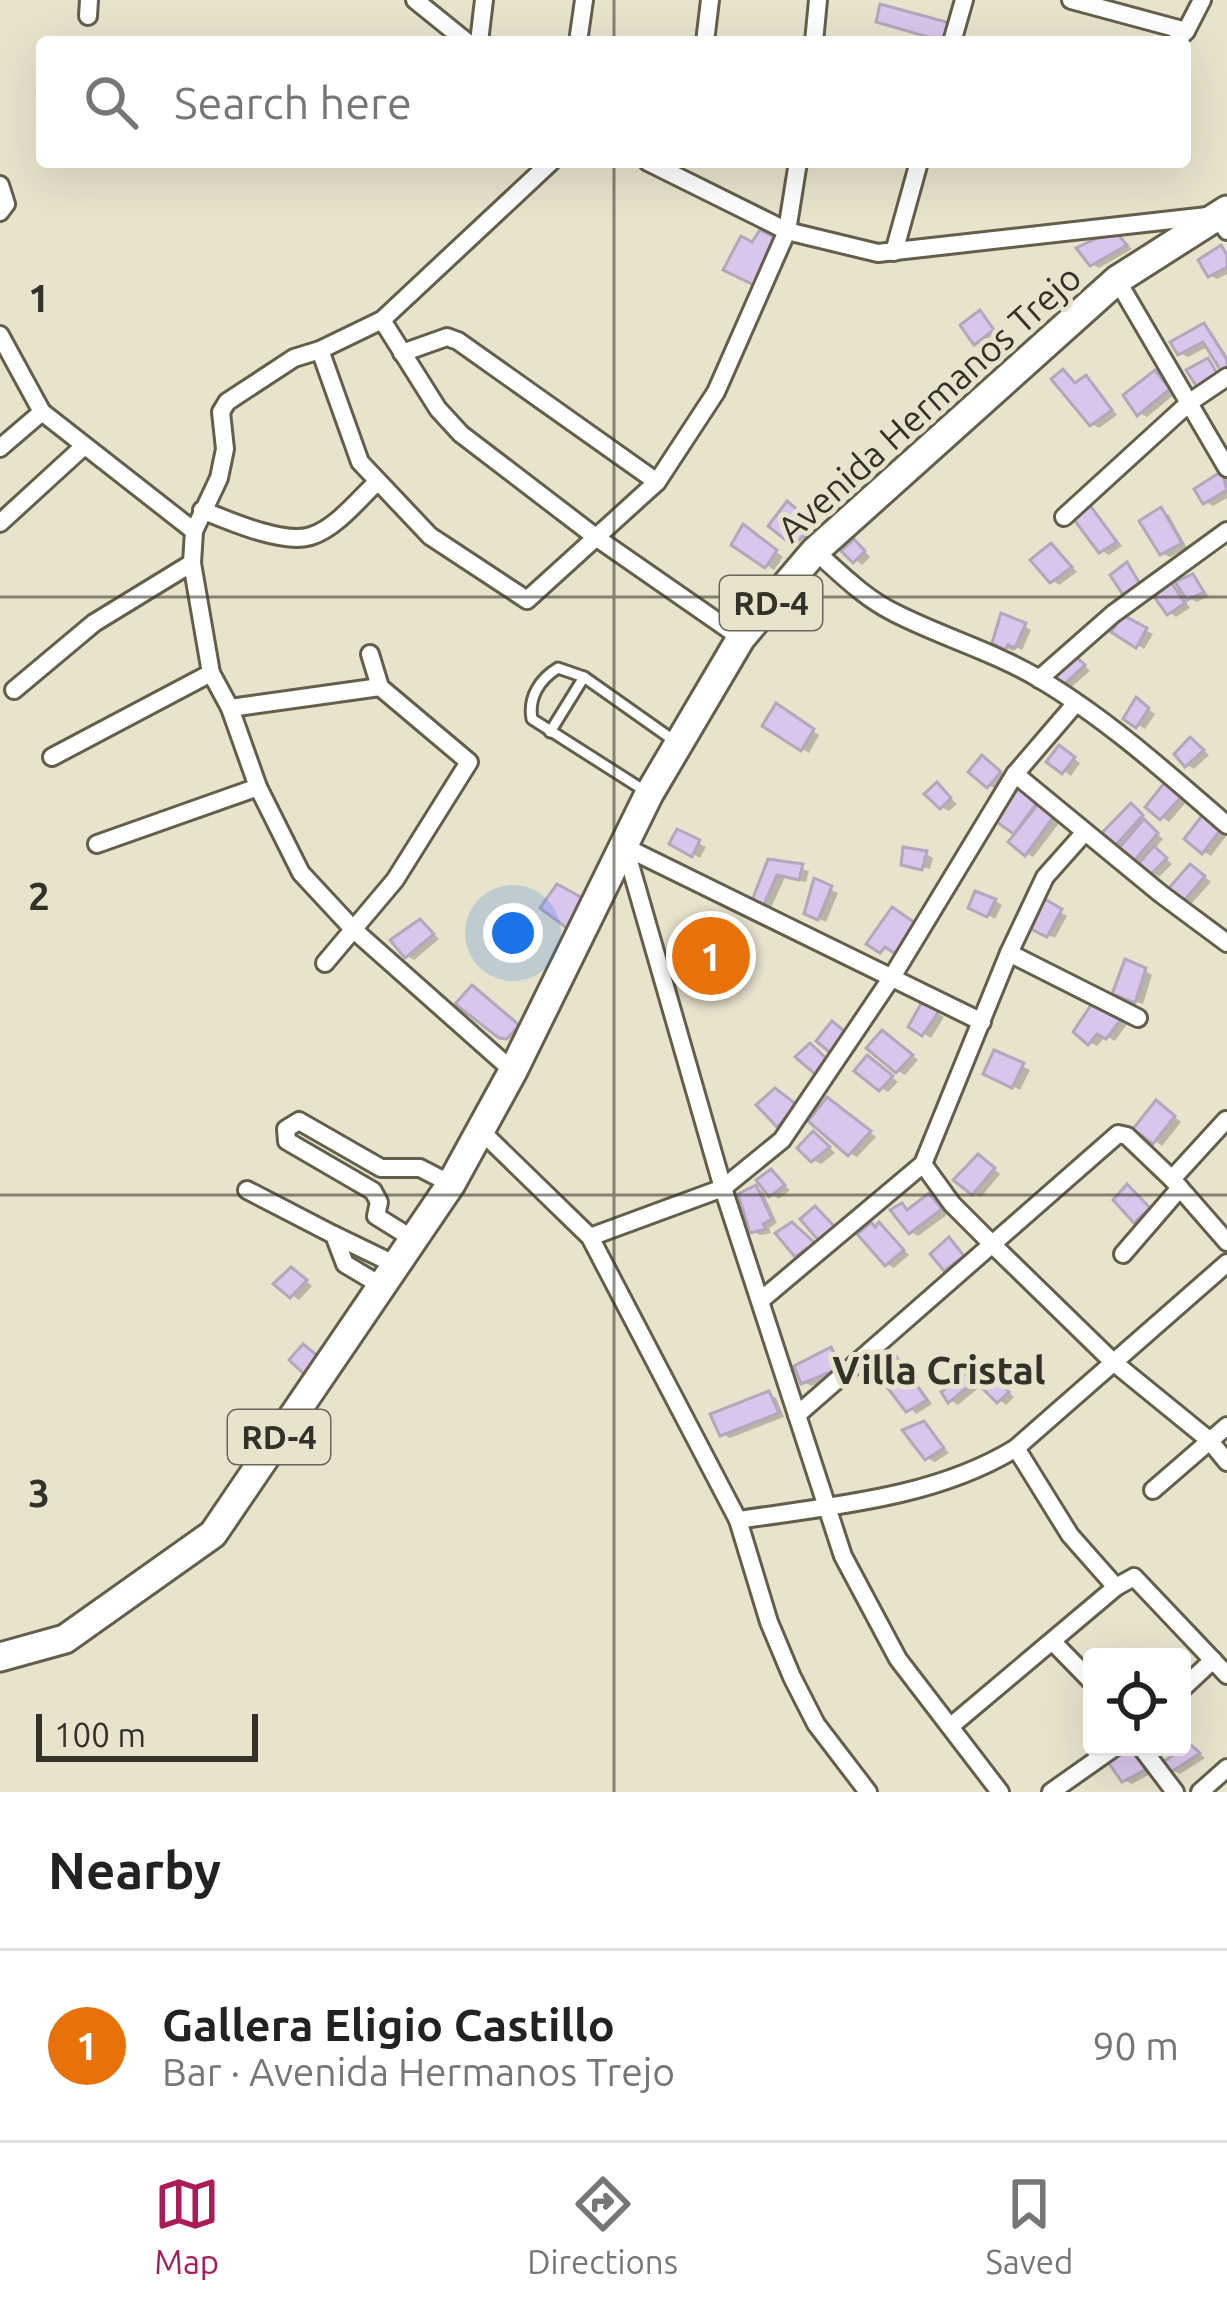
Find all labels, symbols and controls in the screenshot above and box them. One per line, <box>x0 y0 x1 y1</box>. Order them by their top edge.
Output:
search box <box>36 36 1191 168</box>
icon: search <box>78 69 144 135</box>
text: Search here <box>174 77 412 128</box>
street label: Avenida Hermanos Trejo <box>769 256 1088 549</box>
text: 1 <box>28 276 50 319</box>
road number: RD-4 <box>720 576 822 630</box>
text: 2 <box>28 874 50 917</box>
your location <box>483 903 543 963</box>
pin: 1 <box>672 911 750 1001</box>
district label: Villa Cristal <box>832 1348 1046 1391</box>
road number: RD-4 <box>228 1410 330 1464</box>
text: 3 <box>28 1471 50 1514</box>
map controls <box>1083 1648 1191 1756</box>
button: locate <box>1083 1648 1191 1756</box>
scale bar <box>36 1708 258 1761</box>
text: 100 m <box>54 1716 146 1753</box>
text: Nearby <box>48 1841 221 1899</box>
text: Gallera Eligio Castillo <box>162 1999 615 2050</box>
text: 1 <box>76 2024 98 2067</box>
text: 90 m <box>1092 2024 1179 2067</box>
text: Bar · Avenida Hermanos Trejo <box>162 2050 675 2093</box>
tab: Map <box>154 2171 220 2280</box>
tab: Directions <box>527 2171 678 2280</box>
tab: Saved <box>985 2171 1073 2280</box>

